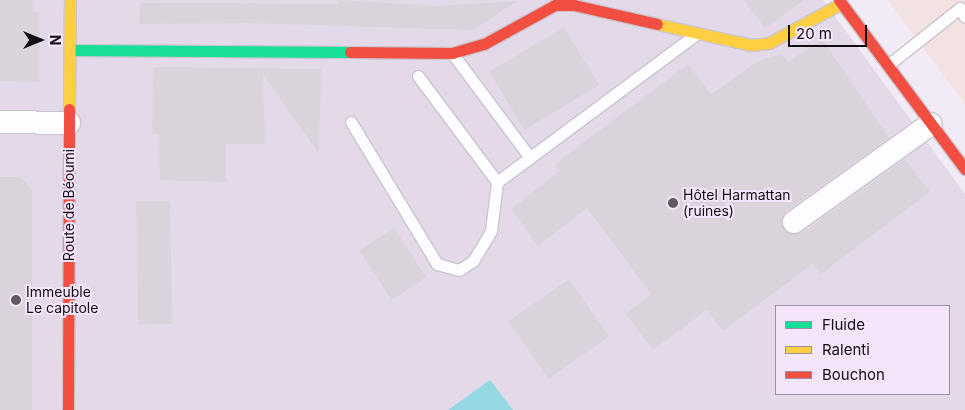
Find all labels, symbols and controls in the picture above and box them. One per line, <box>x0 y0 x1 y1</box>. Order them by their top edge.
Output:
north arrow <box>15 15 65 65</box>
scale bar <box>790 15 869 47</box>
text: 20 m <box>796 24 832 43</box>
text: N <box>47 35 64 45</box>
street label: Route de Béoumi <box>61 149 77 261</box>
place label: Hôtel Harmattan (ruines) <box>683 187 791 220</box>
marker: Hôtel Harmattan (ruines) <box>667 197 679 209</box>
place label: Immeuble Le capitole <box>26 284 98 316</box>
marker: Immeuble Le capitole <box>10 294 22 306</box>
legend <box>775 305 950 395</box>
text: Fluide <box>822 315 865 334</box>
text: Ralenti <box>822 340 870 359</box>
text: Bouchon <box>822 365 885 384</box>

